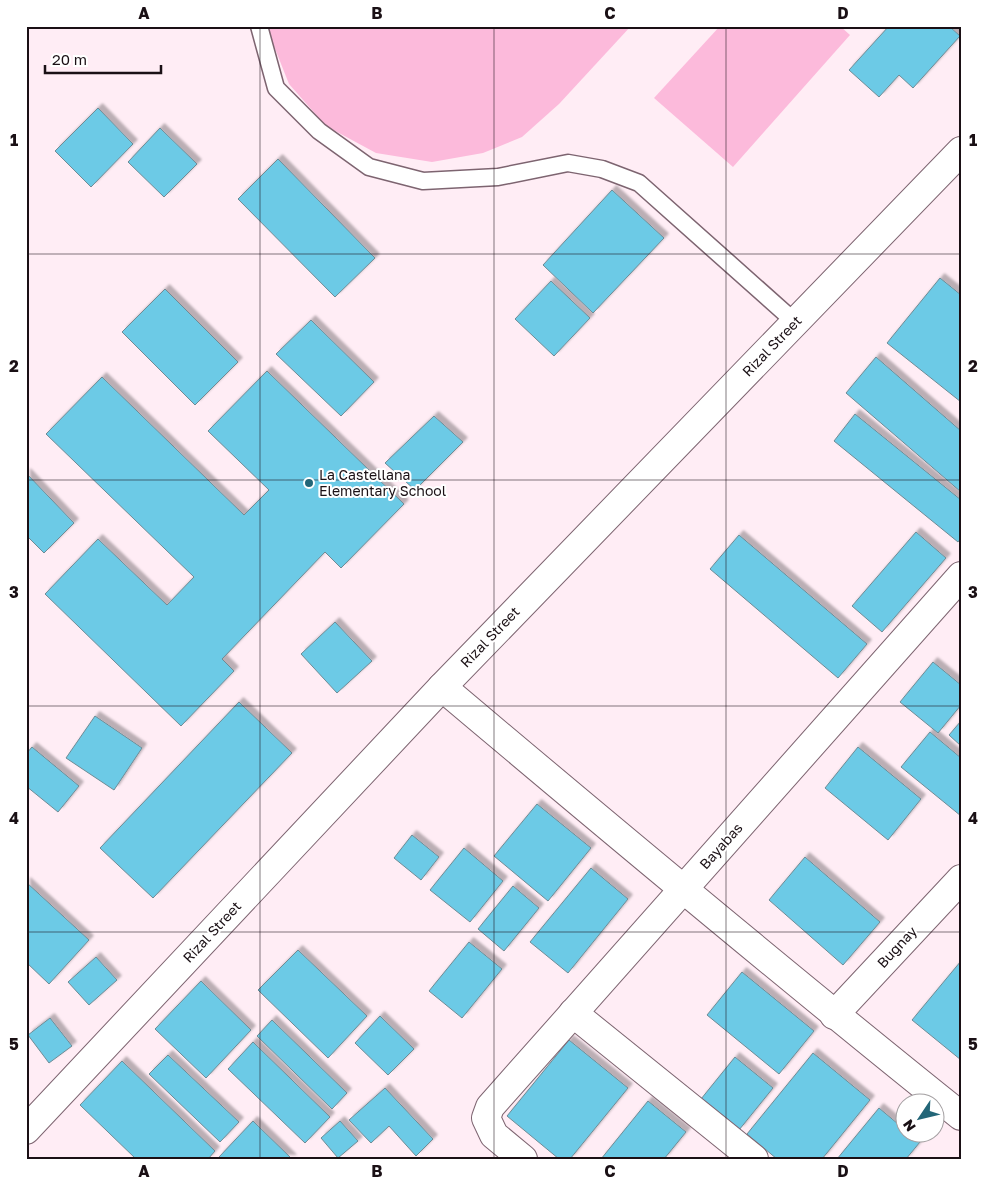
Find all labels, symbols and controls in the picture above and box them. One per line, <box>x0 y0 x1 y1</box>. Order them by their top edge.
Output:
text: A <box>138 3 150 23</box>
text: B <box>371 3 383 23</box>
text: C <box>604 3 616 23</box>
text: D <box>837 3 849 23</box>
scale bar <box>45 42 161 74</box>
text: 20 m <box>52 50 87 68</box>
text: 1 <box>10 130 18 150</box>
text: 1 <box>969 130 977 150</box>
street label: Rizal Street <box>739 312 805 380</box>
text: 2 <box>9 356 19 376</box>
text: 2 <box>968 356 978 376</box>
place label: La Castellana Elementary School <box>319 466 446 499</box>
marker: La Castellana Elementary School <box>303 477 315 489</box>
text: 3 <box>9 582 19 602</box>
text: 3 <box>968 582 978 602</box>
street label: Rizal Street <box>457 603 523 671</box>
text: 4 <box>9 808 19 828</box>
text: 4 <box>968 808 978 828</box>
street label: Bayabas <box>695 819 746 872</box>
street label: Rizal Street <box>179 897 244 966</box>
street label: Bugnay <box>873 922 920 971</box>
text: 5 <box>9 1034 19 1054</box>
text: 5 <box>968 1034 978 1054</box>
north arrow <box>894 1092 944 1142</box>
text: N <box>899 1117 919 1135</box>
text: A <box>138 1161 150 1181</box>
text: B <box>371 1161 383 1181</box>
text: C <box>604 1161 616 1181</box>
text: D <box>837 1161 849 1181</box>

